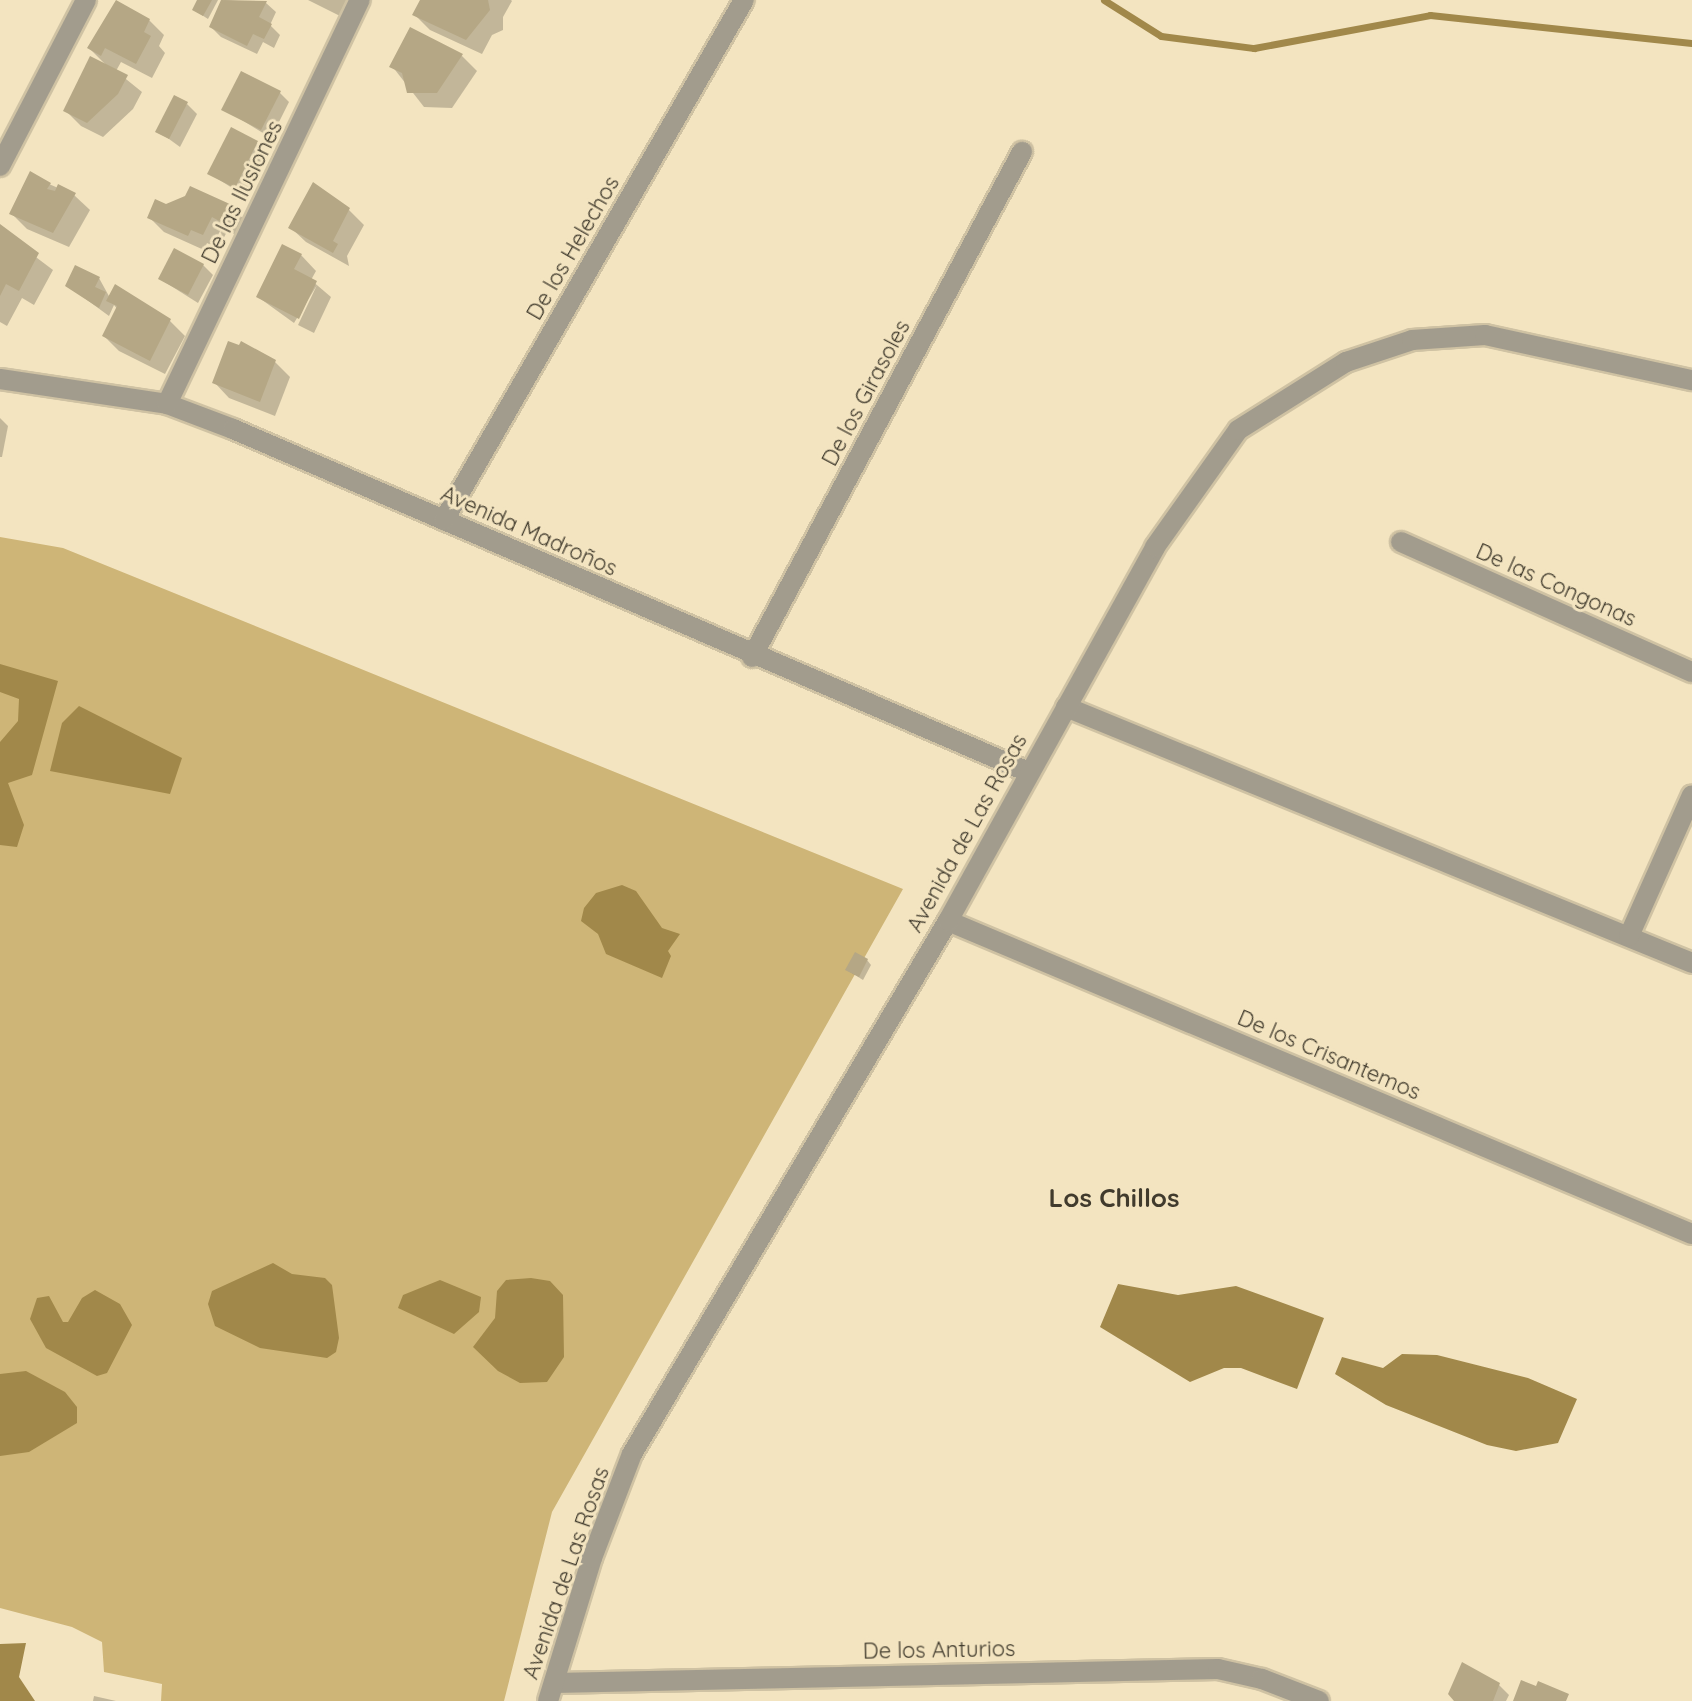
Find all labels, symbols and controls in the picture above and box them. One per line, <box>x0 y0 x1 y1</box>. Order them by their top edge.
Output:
street label: De las Ilusiones <box>196 116 288 268</box>
street label: De los Helechos <box>521 171 625 325</box>
street label: De los Girasoles <box>816 315 916 471</box>
street label: Avenida Madroños <box>437 480 621 582</box>
street label: De las Congonas <box>1472 538 1640 632</box>
street label: Avenida de Las Rosas <box>901 729 1033 937</box>
street label: De los Crisantemos <box>1233 1004 1425 1106</box>
district label: Los Chillos <box>1049 1182 1179 1214</box>
street label: Avenida de Las Rosas <box>517 1463 615 1683</box>
street label: De los Anturios <box>862 1635 1016 1665</box>

